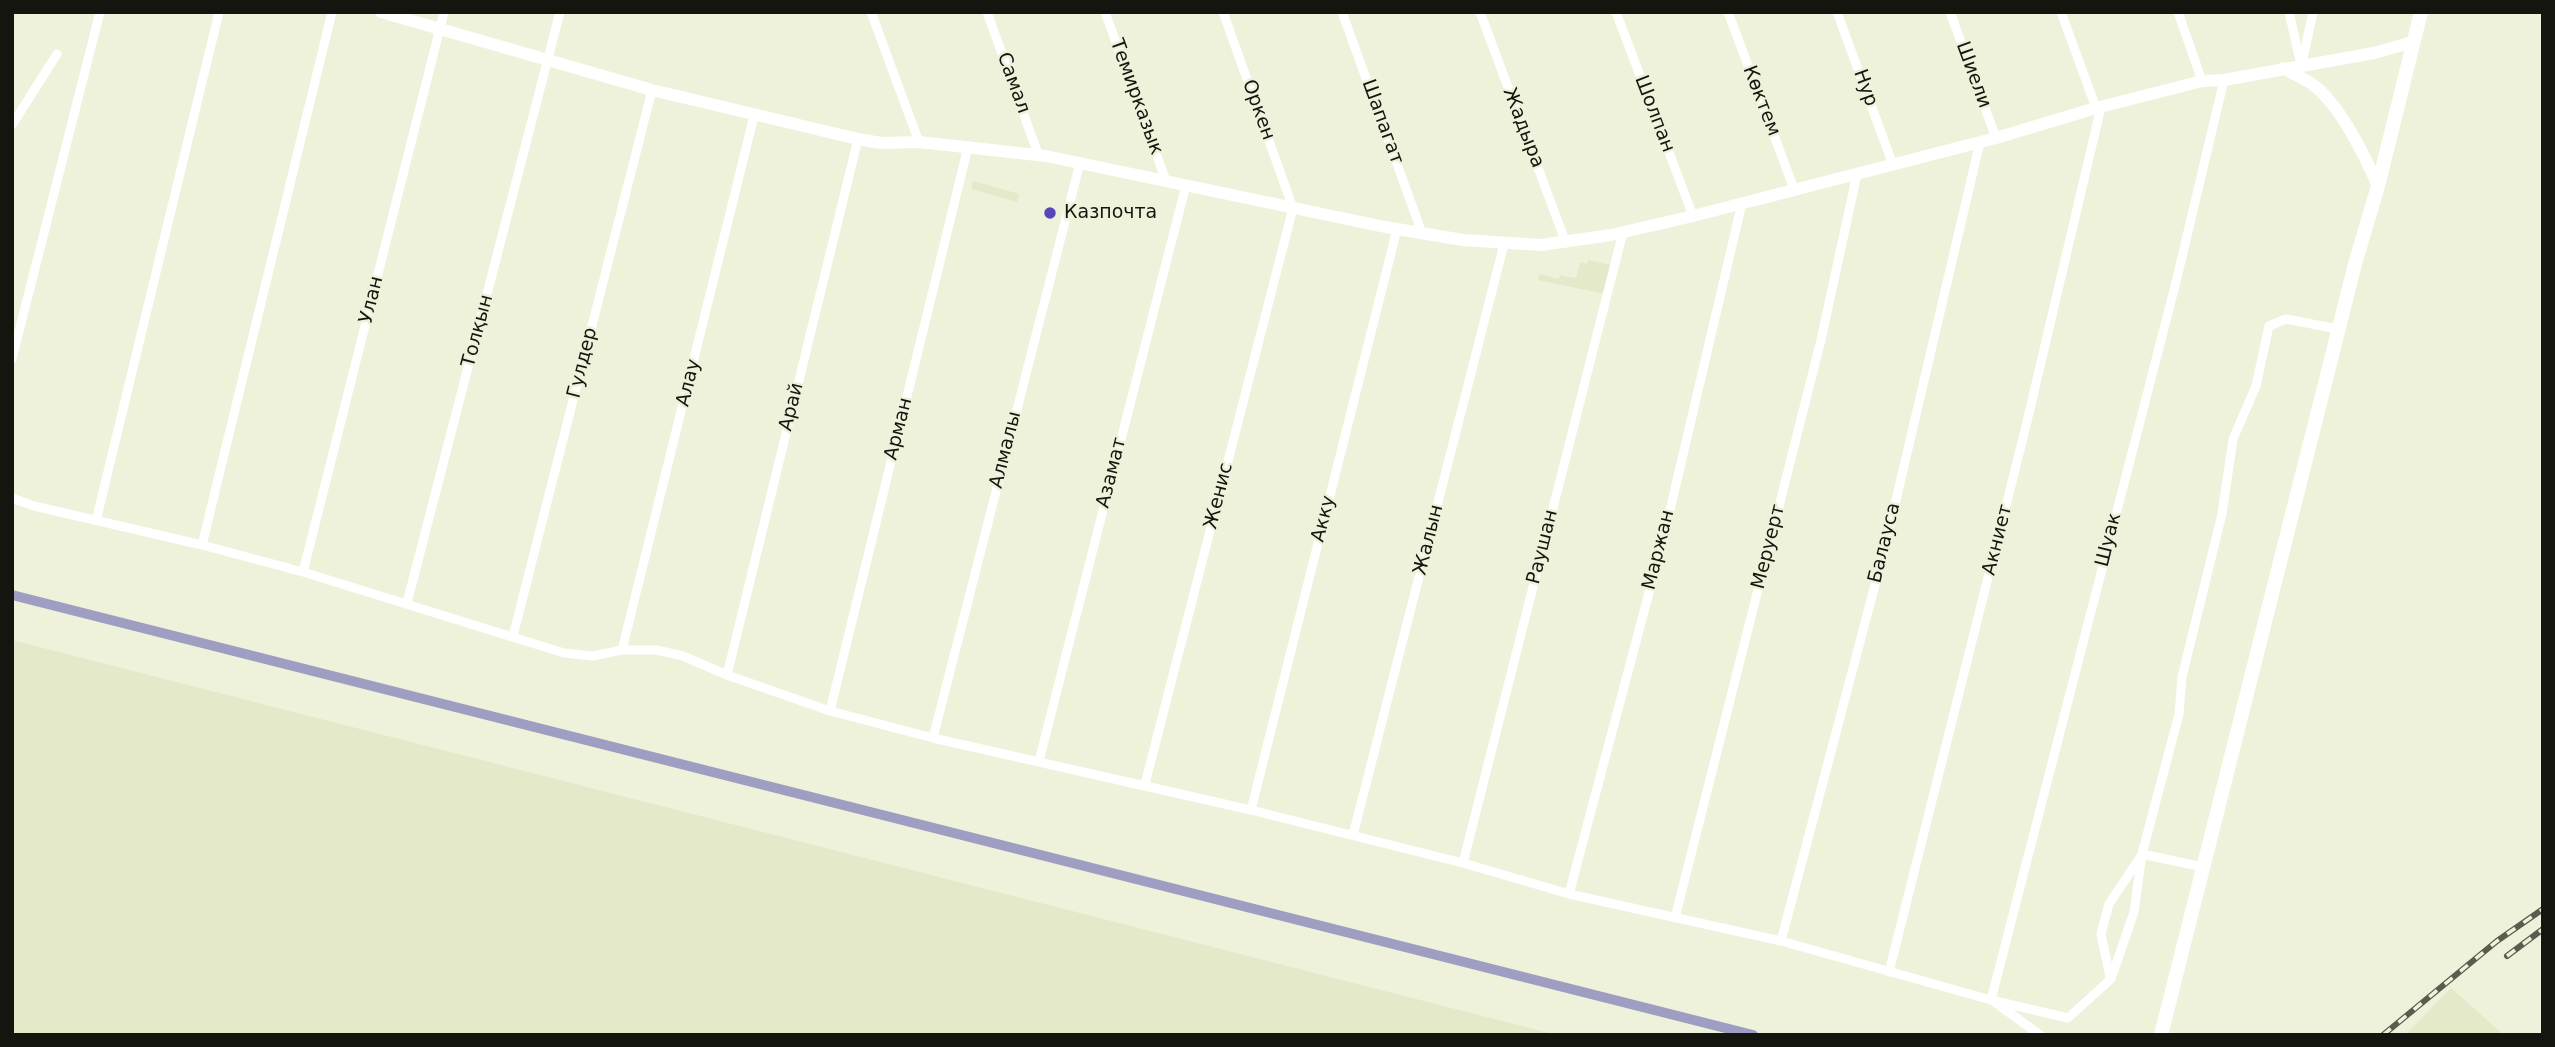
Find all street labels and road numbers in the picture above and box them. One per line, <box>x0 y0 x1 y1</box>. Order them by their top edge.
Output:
street label: Темирказык <box>1104 36 1168 158</box>
street label: Шиели <box>1951 39 1995 111</box>
street label: Самал <box>992 49 1034 117</box>
street label: Көктем <box>1737 63 1785 139</box>
street label: Нур <box>1848 66 1882 110</box>
street label: Шолпан <box>1629 72 1679 156</box>
street label: Шапагат <box>1356 76 1408 168</box>
street label: Оркен <box>1237 77 1279 143</box>
street label: Жадыра <box>1497 85 1549 171</box>
street label: Улан <box>355 274 389 326</box>
street label: Толқын <box>457 292 499 370</box>
street label: Гулдер <box>563 325 603 401</box>
street label: Алау <box>672 357 706 409</box>
street label: Арай <box>775 380 809 434</box>
street label: Арман <box>880 395 918 463</box>
street label: Алмалы <box>985 409 1027 491</box>
street label: Азамат <box>1092 435 1132 511</box>
street label: Женис <box>1200 461 1238 531</box>
street label: Акку <box>1307 493 1341 545</box>
street label: Балауса <box>1864 501 1906 585</box>
street label: Жалын <box>1409 502 1449 578</box>
street label: Меруерт <box>1748 502 1790 592</box>
street label: Акниет <box>1978 502 2018 578</box>
street label: Раушан <box>1523 507 1563 587</box>
street label: Маржан <box>1638 508 1680 592</box>
street label: Шуак <box>2091 511 2127 569</box>

